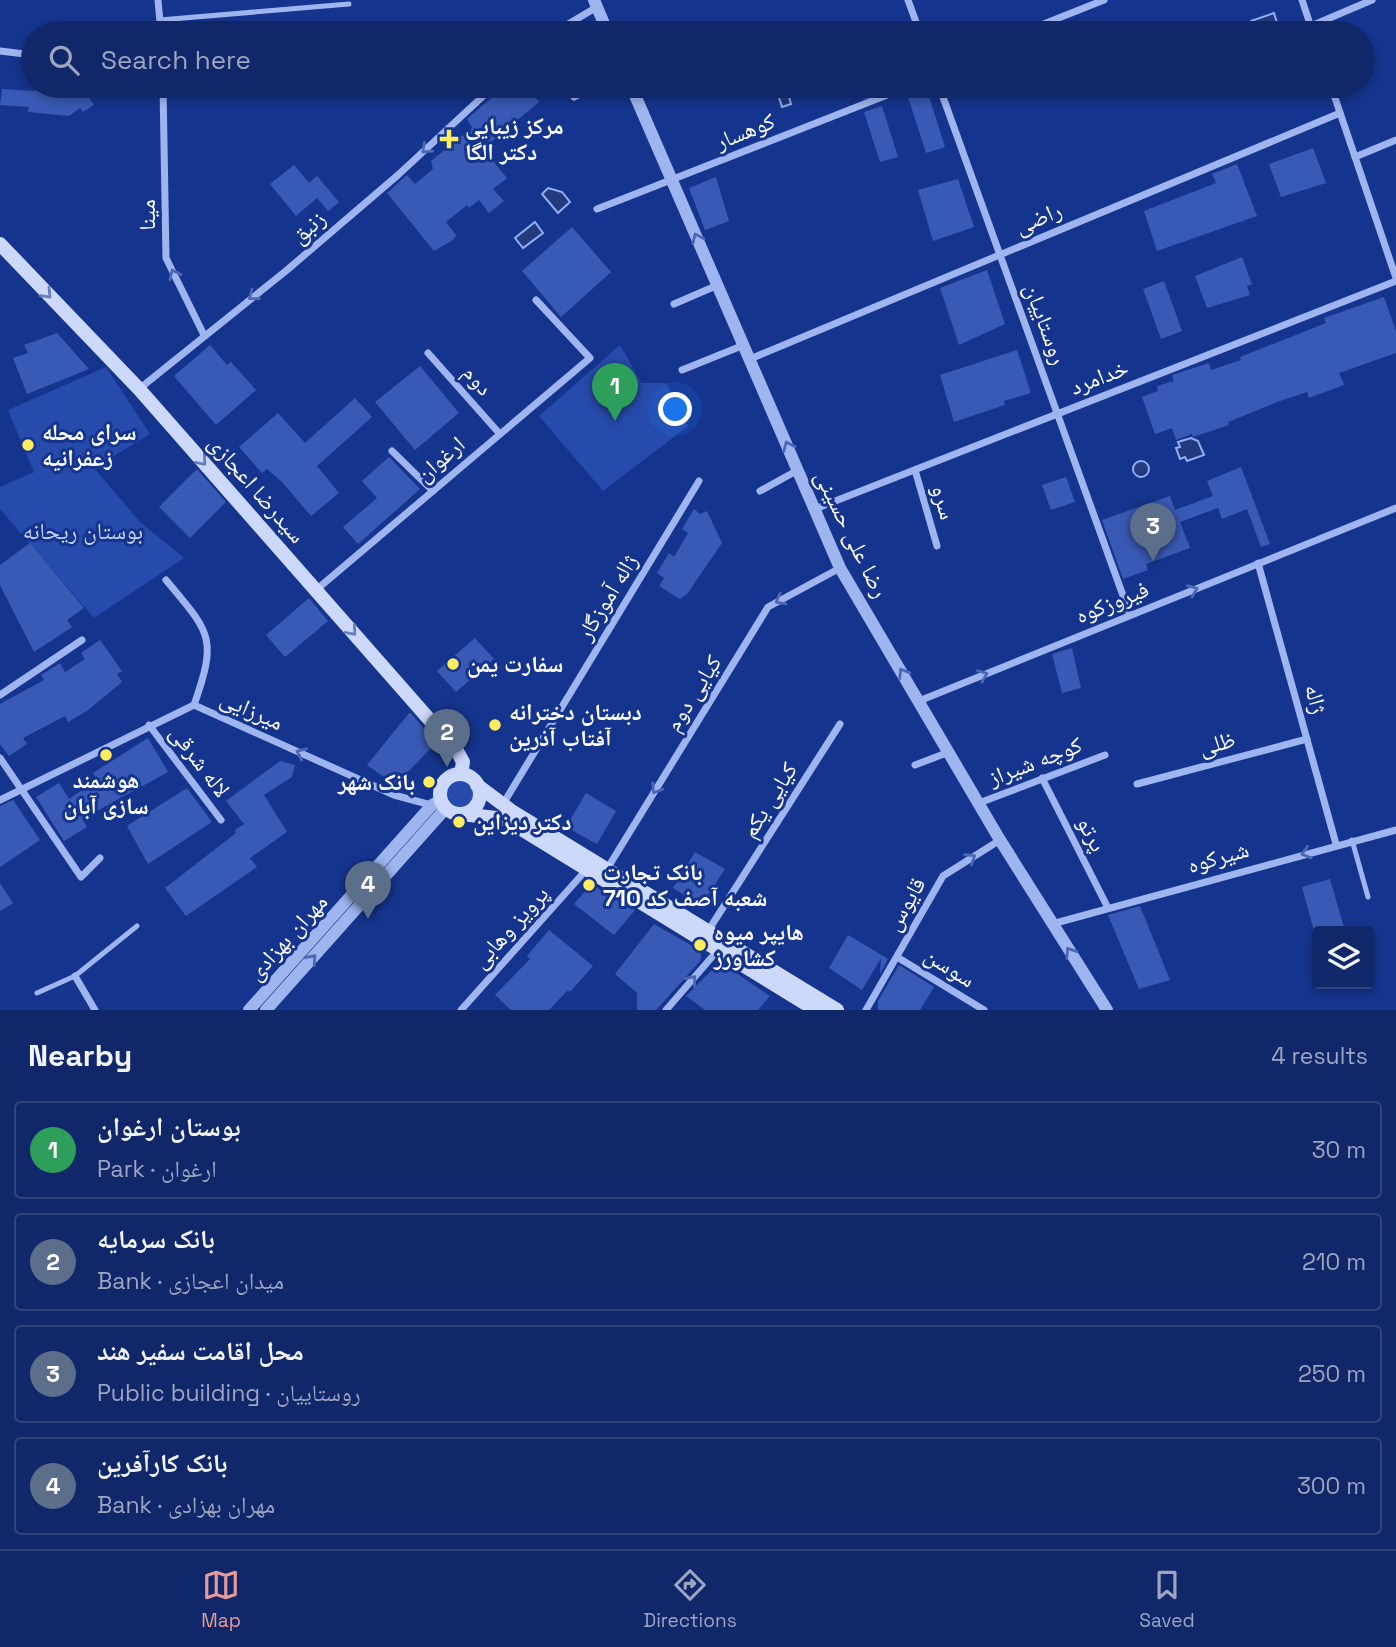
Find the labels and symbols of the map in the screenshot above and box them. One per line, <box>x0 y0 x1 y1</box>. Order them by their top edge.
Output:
street label: کوهسار <box>710 105 780 157</box>
place label: مرکز زیبایی دکتر الگا <box>465 111 564 167</box>
marker: مرکز زیبایی دکتر الگا <box>439 129 459 149</box>
one-way arrow <box>421 141 434 153</box>
street label: راضی <box>1010 195 1066 241</box>
street label: مینا <box>132 199 162 231</box>
street label: زنبق <box>284 204 332 250</box>
one-way arrow <box>691 232 705 245</box>
one-way arrow <box>168 269 182 281</box>
street label: روستاییان <box>1017 279 1075 369</box>
one-way arrow <box>39 285 52 298</box>
one-way arrow <box>248 288 261 301</box>
street label: خدامرد <box>1065 352 1133 402</box>
street label: دوم <box>456 358 500 402</box>
pin: 1 <box>592 363 638 421</box>
your location <box>658 392 692 426</box>
place label: سرای محله زعفرانیه <box>42 417 137 473</box>
street label: سیدرضا اعجازی <box>202 428 312 550</box>
street label: ارغوان <box>409 429 471 489</box>
marker: سرای محله زعفرانیه <box>20 437 36 453</box>
one-way arrow <box>782 441 796 453</box>
one-way arrow <box>193 453 206 466</box>
street label: رضا علی حسینی <box>808 465 896 603</box>
street label: سرو <box>925 481 963 523</box>
pin: 3 <box>1130 503 1176 561</box>
park label: بوستان ریحانه <box>23 516 143 546</box>
street label: ژاله آموزگار <box>569 548 644 646</box>
street label: فیروزکوه <box>1071 574 1153 630</box>
one-way arrow <box>1187 584 1199 598</box>
one-way arrow <box>775 592 787 606</box>
one-way arrow <box>344 623 356 636</box>
place label: سفارت یمن <box>467 649 563 679</box>
street label: کیایی دوم <box>658 649 729 737</box>
marker: سفارت یمن <box>445 656 461 672</box>
one-way arrow <box>898 668 911 681</box>
one-way arrow <box>976 670 988 684</box>
street label: ژاله <box>1298 681 1334 717</box>
street label: میرزایی <box>216 683 288 737</box>
place label: دبستان دخترانه آفتاب آذرین <box>509 697 642 753</box>
pin: 2 <box>424 709 470 767</box>
marker: دبستان دخترانه آفتاب آذرین <box>487 717 503 733</box>
street label: لاله شرقی <box>163 719 237 803</box>
street label: ظلی <box>1195 724 1239 762</box>
street label: کوچه شیراز <box>983 729 1087 793</box>
marker: هوشمند سازی آبان <box>98 747 114 763</box>
one-way arrow <box>296 747 308 761</box>
street label: کیایی یکم <box>734 756 805 844</box>
place label: هوشمند سازی آبان <box>63 765 149 821</box>
place label: بانک شهر <box>337 767 415 797</box>
marker: بانک شهر <box>421 774 437 790</box>
one-way arrow <box>652 782 665 795</box>
place label: دکتر دیزاین <box>473 807 572 837</box>
street label: پرتو <box>1070 811 1114 857</box>
marker: دکتر دیزاین <box>451 814 467 830</box>
street label: شیرکوه <box>1184 834 1252 880</box>
one-way arrow <box>1300 844 1312 859</box>
one-way arrow <box>964 853 977 866</box>
place label: بانک تجارت شعبه آصف کد 710 <box>603 857 767 913</box>
pin: 4 <box>345 861 391 919</box>
street label: قایوس <box>878 872 932 936</box>
marker: بانک تجارت شعبه آصف کد 710 <box>581 877 597 893</box>
street label: پرویز وهابی <box>465 879 555 975</box>
street label: مهران بهزادی <box>240 887 334 987</box>
place label: هایپر میوه کشاورز <box>713 917 804 973</box>
marker: هایپر میوه کشاورز <box>692 937 708 953</box>
street label: سوسن <box>919 940 981 994</box>
one-way arrow <box>1065 947 1078 960</box>
one-way arrow <box>303 954 316 967</box>
one-way arrow <box>684 975 696 988</box>

